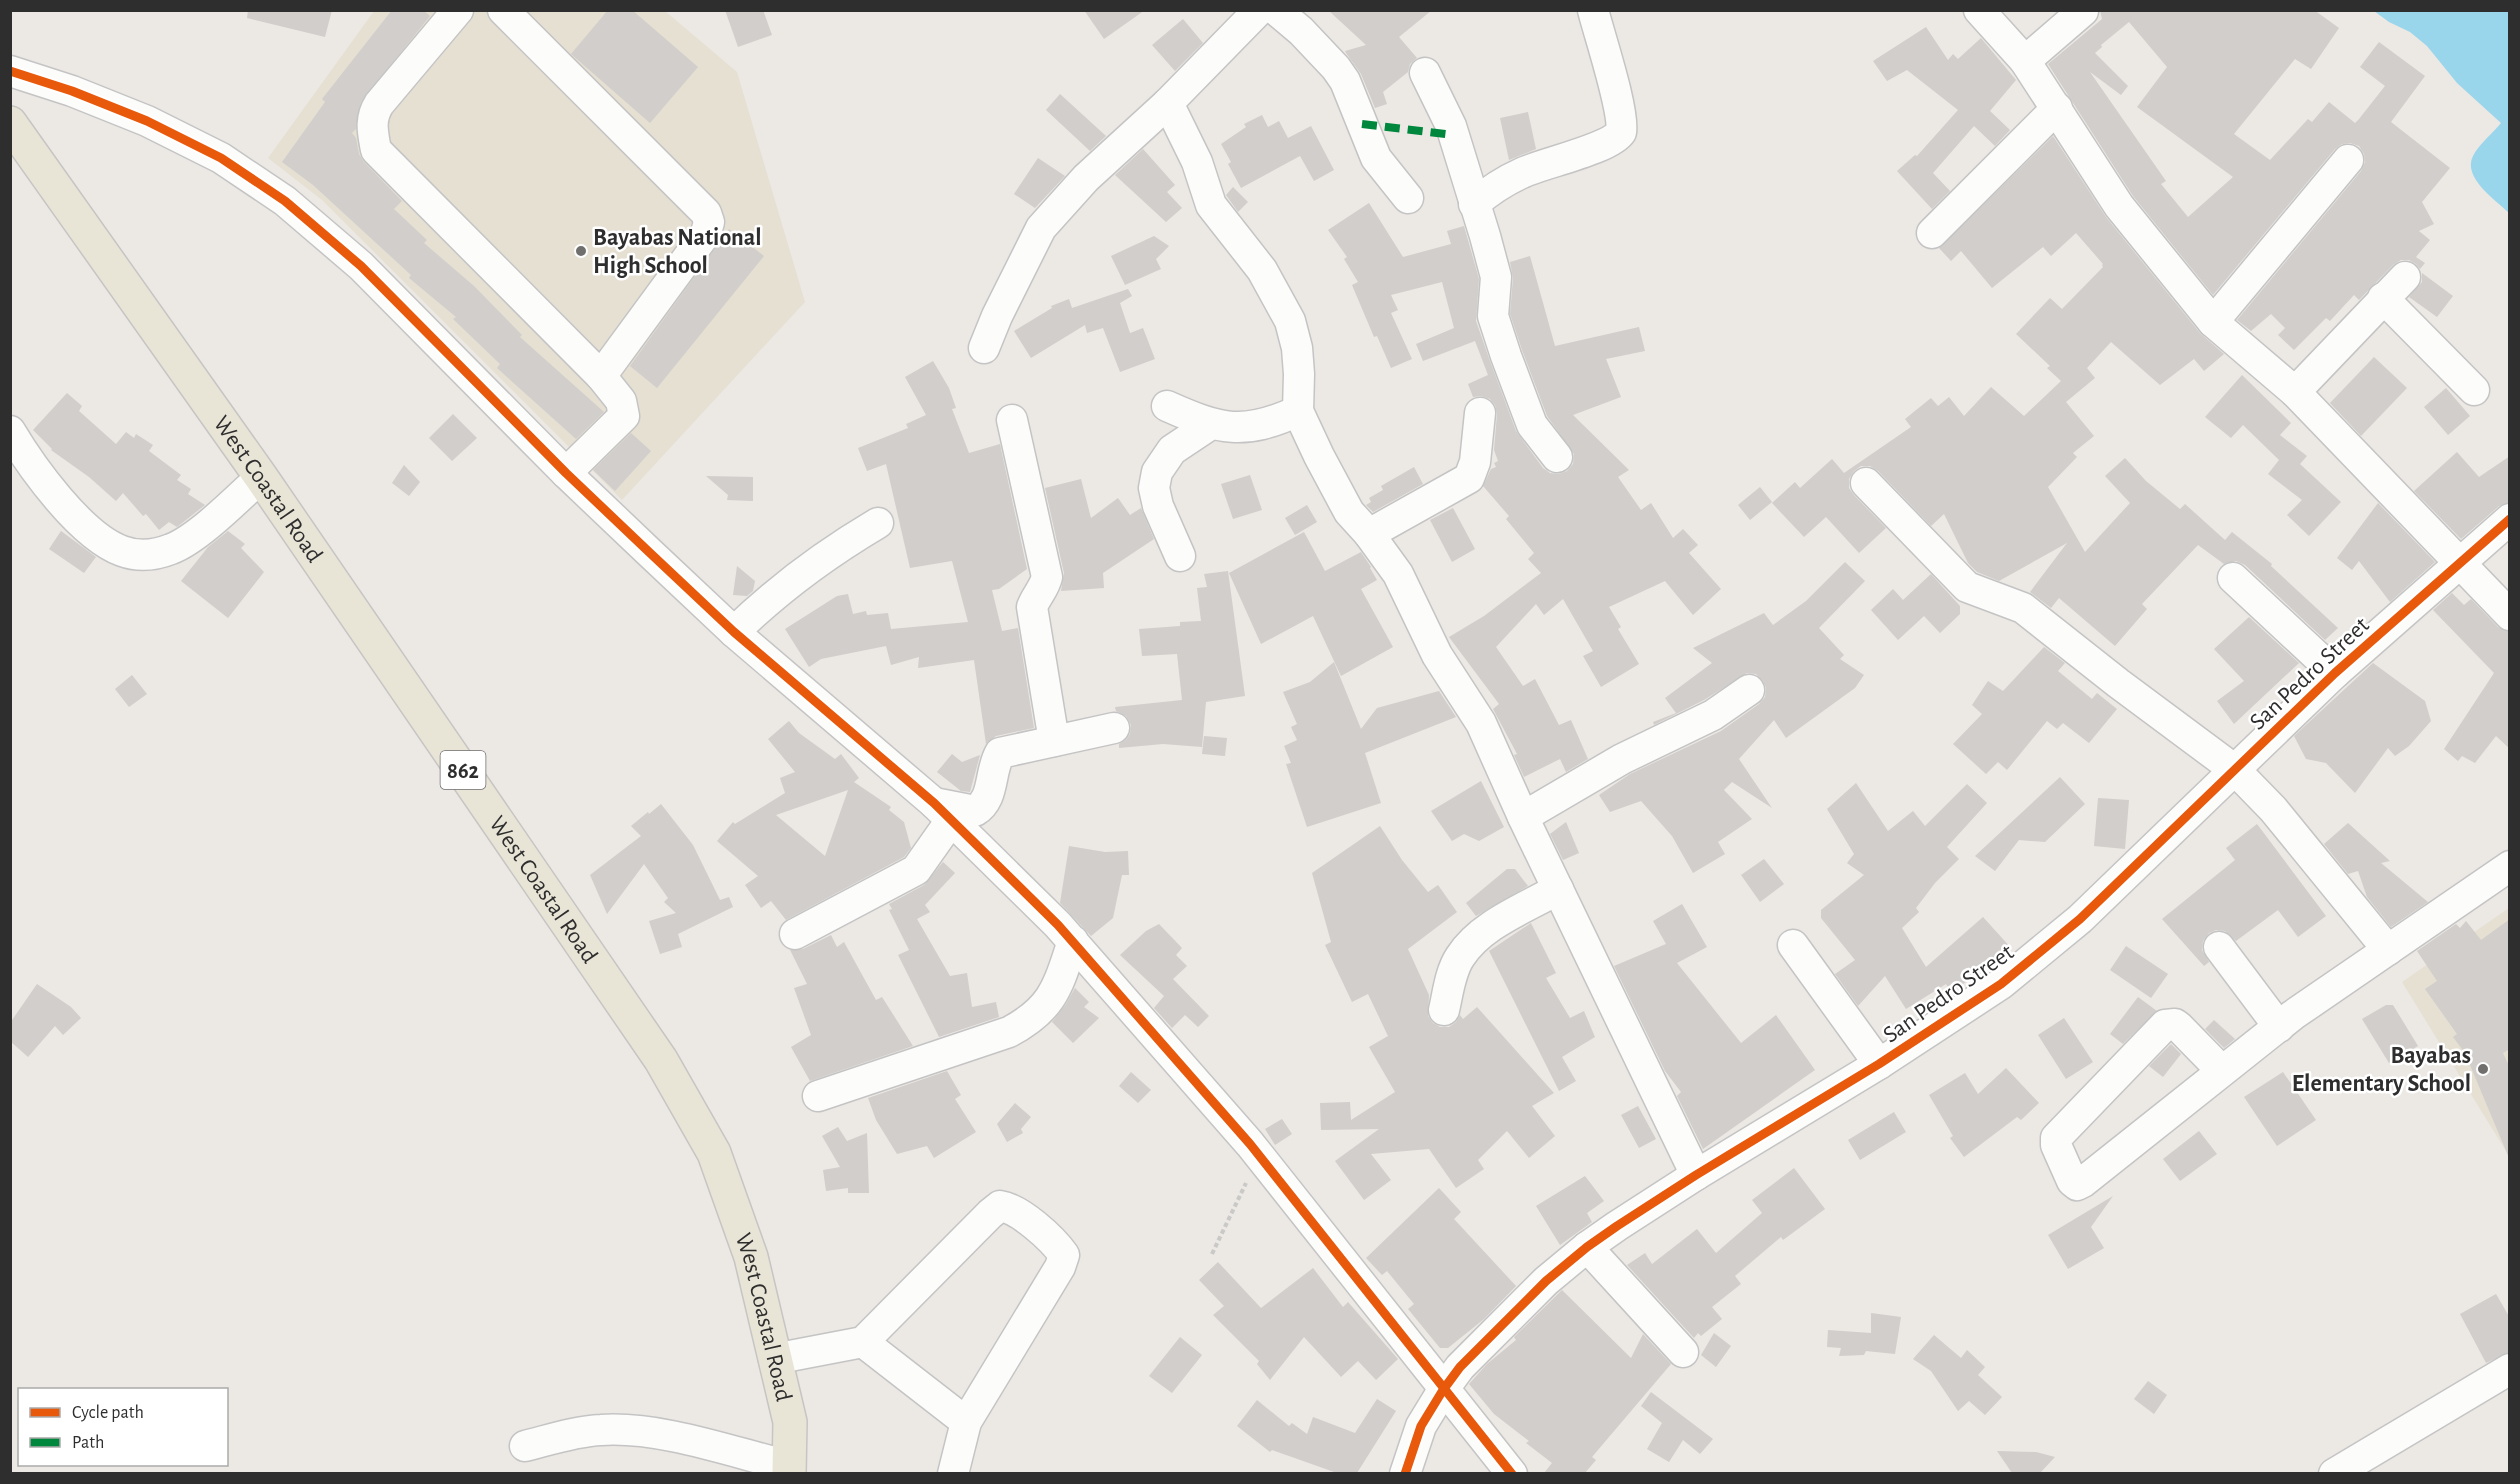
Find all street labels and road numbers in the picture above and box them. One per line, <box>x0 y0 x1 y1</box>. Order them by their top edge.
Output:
street label: West Coastal Road <box>209 412 327 567</box>
street label: San Pedro Street <box>2246 613 2374 735</box>
road number: 862 <box>440 751 486 789</box>
street label: West Coastal Road <box>484 812 602 968</box>
street label: San Pedro Street <box>1879 940 2018 1048</box>
street label: West Coastal Road <box>731 1230 796 1404</box>

